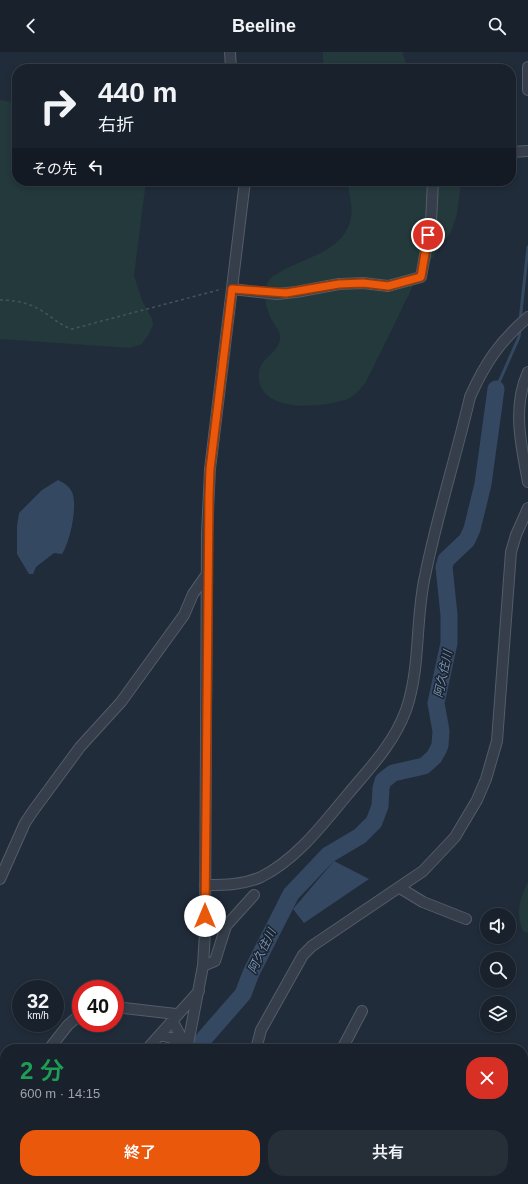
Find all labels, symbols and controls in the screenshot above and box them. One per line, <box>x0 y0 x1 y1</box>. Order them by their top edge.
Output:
icon: back <box>20 15 42 37</box>
icon: search <box>486 15 508 37</box>
text: Beeline <box>232 16 296 36</box>
text: 440 m <box>98 77 177 108</box>
icon: right <box>32 80 84 132</box>
text: 右折 <box>98 115 134 135</box>
icon: left <box>85 156 107 178</box>
text: その先 <box>32 160 77 177</box>
pin <box>411 218 445 252</box>
icon: arrive <box>417 224 439 246</box>
water label: 阿久住川 <box>431 647 455 699</box>
position arrow <box>184 895 226 937</box>
map controls <box>480 908 516 1032</box>
button: sound <box>480 908 516 944</box>
water label: 阿久住川 <box>245 925 280 976</box>
button: search <box>480 952 516 988</box>
speed limit sign: 40 <box>72 980 124 1032</box>
text: 32 <box>27 990 49 1012</box>
button: layers <box>480 996 516 1032</box>
text: km/h <box>27 1010 49 1021</box>
text: 2 分 <box>20 1057 64 1084</box>
button: close <box>466 1057 508 1099</box>
text: 600 m · 14:15 <box>20 1086 100 1101</box>
button: 終了 <box>20 1130 260 1176</box>
button: 共有 <box>268 1130 508 1176</box>

